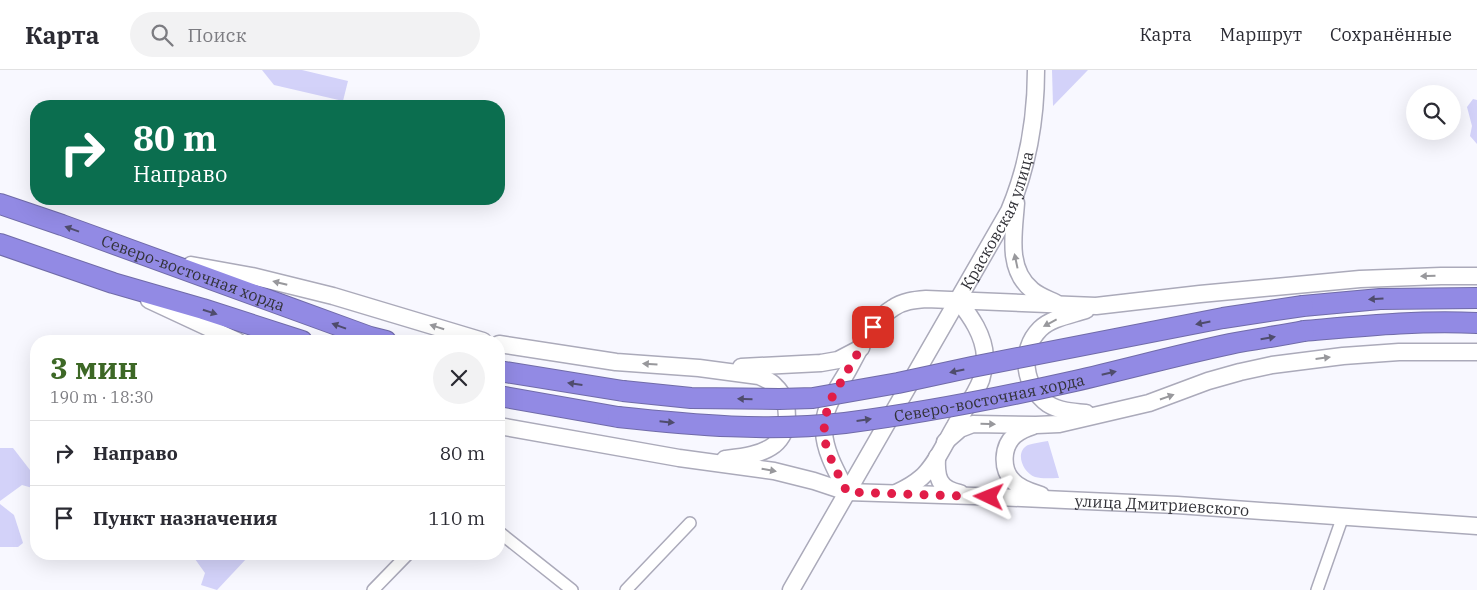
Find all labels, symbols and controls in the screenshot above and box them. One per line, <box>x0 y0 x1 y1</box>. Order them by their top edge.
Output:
search box <box>130 12 480 57</box>
text: Карта <box>25 19 100 51</box>
icon: search <box>148 21 176 49</box>
text: Поиск <box>188 23 247 47</box>
text: Карта <box>1139 23 1192 46</box>
text: Маршрут <box>1220 23 1302 46</box>
text: Сохранённые <box>1330 23 1452 46</box>
map controls <box>1406 85 1461 140</box>
button: search <box>1406 85 1461 140</box>
text: 80 m <box>133 115 217 161</box>
icon: right <box>50 120 115 185</box>
street label: Красковская улица <box>956 149 1038 293</box>
text: Направо <box>133 159 227 188</box>
one-way arrow <box>64 225 79 233</box>
street label: Северо-восточная хорда <box>99 230 288 315</box>
one-way arrow <box>1011 253 1019 269</box>
one-way arrow <box>1420 272 1436 280</box>
one-way arrow <box>273 279 288 287</box>
one-way arrow <box>1368 295 1384 303</box>
pin <box>852 306 894 348</box>
one-way arrow <box>203 308 218 316</box>
icon: arrive <box>859 313 887 341</box>
one-way arrow <box>1043 319 1058 327</box>
one-way arrow <box>1194 319 1210 327</box>
one-way arrow <box>332 322 347 329</box>
one-way arrow <box>429 323 444 330</box>
one-way arrow <box>1260 333 1276 341</box>
text: 3 мин <box>50 348 138 387</box>
button: close <box>433 352 485 404</box>
one-way arrow <box>1315 354 1331 362</box>
one-way arrow <box>642 360 658 368</box>
one-way arrow <box>949 367 965 375</box>
street label: Северо-восточная хорда <box>892 369 1087 426</box>
one-way arrow <box>1101 369 1117 377</box>
one-way arrow <box>567 380 583 388</box>
text: 190 m · 18:30 <box>50 387 153 407</box>
one-way arrow <box>1160 393 1175 401</box>
one-way arrow <box>737 395 753 403</box>
one-way arrow <box>856 416 872 424</box>
one-way arrow <box>659 418 675 426</box>
one-way arrow <box>981 421 997 429</box>
icon: right <box>50 439 78 467</box>
text: Направо <box>93 441 178 465</box>
text: 80 m <box>440 441 485 465</box>
one-way arrow <box>761 466 777 474</box>
position arrow <box>962 470 1014 522</box>
street label: улица Дмитриевского <box>1074 490 1250 520</box>
icon: arrive <box>50 504 78 532</box>
text: Пункт назначения <box>93 506 277 530</box>
text: 110 m <box>428 506 485 530</box>

